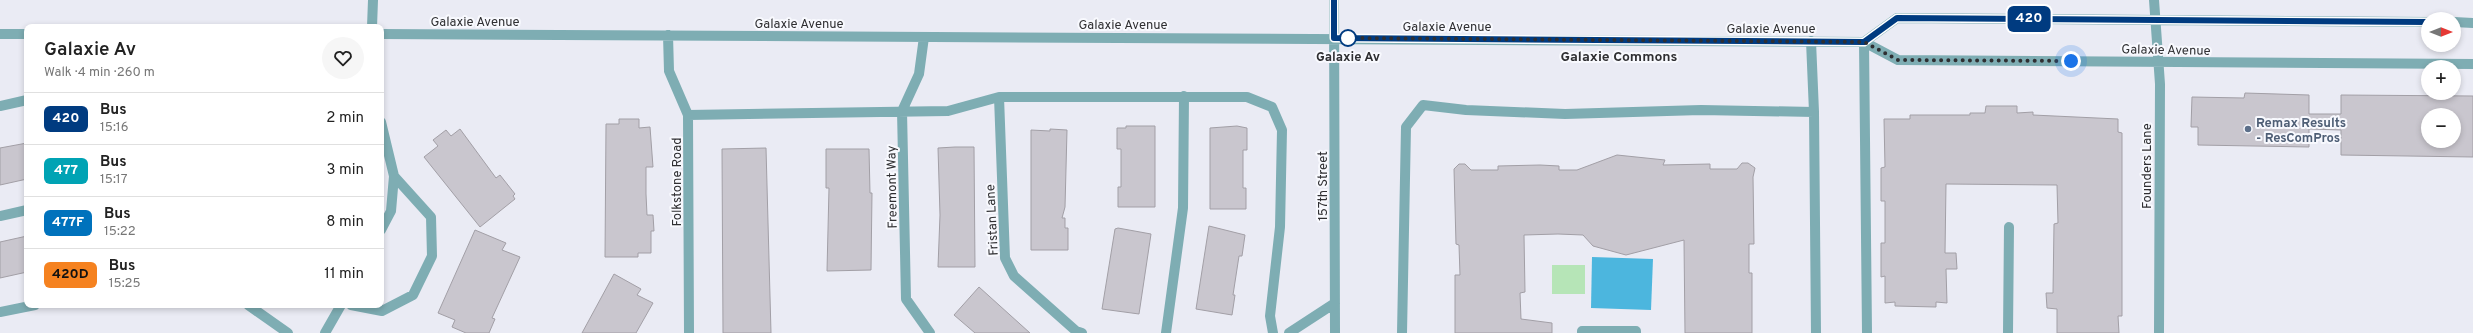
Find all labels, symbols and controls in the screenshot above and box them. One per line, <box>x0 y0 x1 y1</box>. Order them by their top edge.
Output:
line badge: 420 <box>2006 6 2052 32</box>
text: 420 <box>2016 10 2042 27</box>
north arrow <box>2421 12 2461 52</box>
map controls <box>2421 12 2461 148</box>
street label: Galaxie Avenue <box>430 15 520 31</box>
street label: Galaxie Avenue <box>754 17 844 33</box>
street label: Galaxie Avenue <box>1078 18 1168 34</box>
street label: Galaxie Avenue <box>1402 20 1492 36</box>
street label: Galaxie Avenue <box>1726 22 1816 38</box>
marker: Galaxie Av <box>1339 29 1357 47</box>
button: heart <box>322 37 364 79</box>
text: Galaxie Av <box>44 38 136 62</box>
street label: Galaxie Avenue <box>2121 42 2211 60</box>
district label: Galaxie Commons <box>1560 49 1678 66</box>
place label: Galaxie Av <box>1316 50 1380 66</box>
your location <box>2061 51 2081 71</box>
button: + <box>2421 60 2461 100</box>
text: Walk · 4 min · 260 m <box>44 65 155 81</box>
text: Bus <box>100 101 127 120</box>
button: − <box>2421 108 2461 148</box>
text: 2 min <box>326 109 364 128</box>
text: 420 <box>53 110 79 127</box>
place label: Remax Results - ResComPros <box>2256 116 2346 147</box>
text: 15:16 <box>100 120 128 136</box>
street label: Founders Lane <box>2140 123 2156 209</box>
marker: Remax Results - ResComPros <box>2243 124 2253 134</box>
street label: Folkstone Road <box>670 137 686 227</box>
street label: Freemont Way <box>884 145 902 229</box>
street label: 157th Street <box>1316 151 1332 221</box>
text: Bus <box>100 153 127 172</box>
text: 3 min <box>326 161 364 180</box>
text: 477 <box>54 162 78 179</box>
text: 15:17 <box>100 172 127 188</box>
street label: Fristan Lane <box>983 184 1003 256</box>
text: Bus <box>104 205 131 224</box>
text: 8 min <box>326 213 364 232</box>
text: 477F <box>52 214 84 231</box>
text: 15:22 <box>104 224 136 240</box>
text: Bus <box>109 257 135 276</box>
text: 11 min <box>324 265 364 284</box>
text: 420D <box>52 266 89 283</box>
text: 15:25 <box>109 276 141 292</box>

